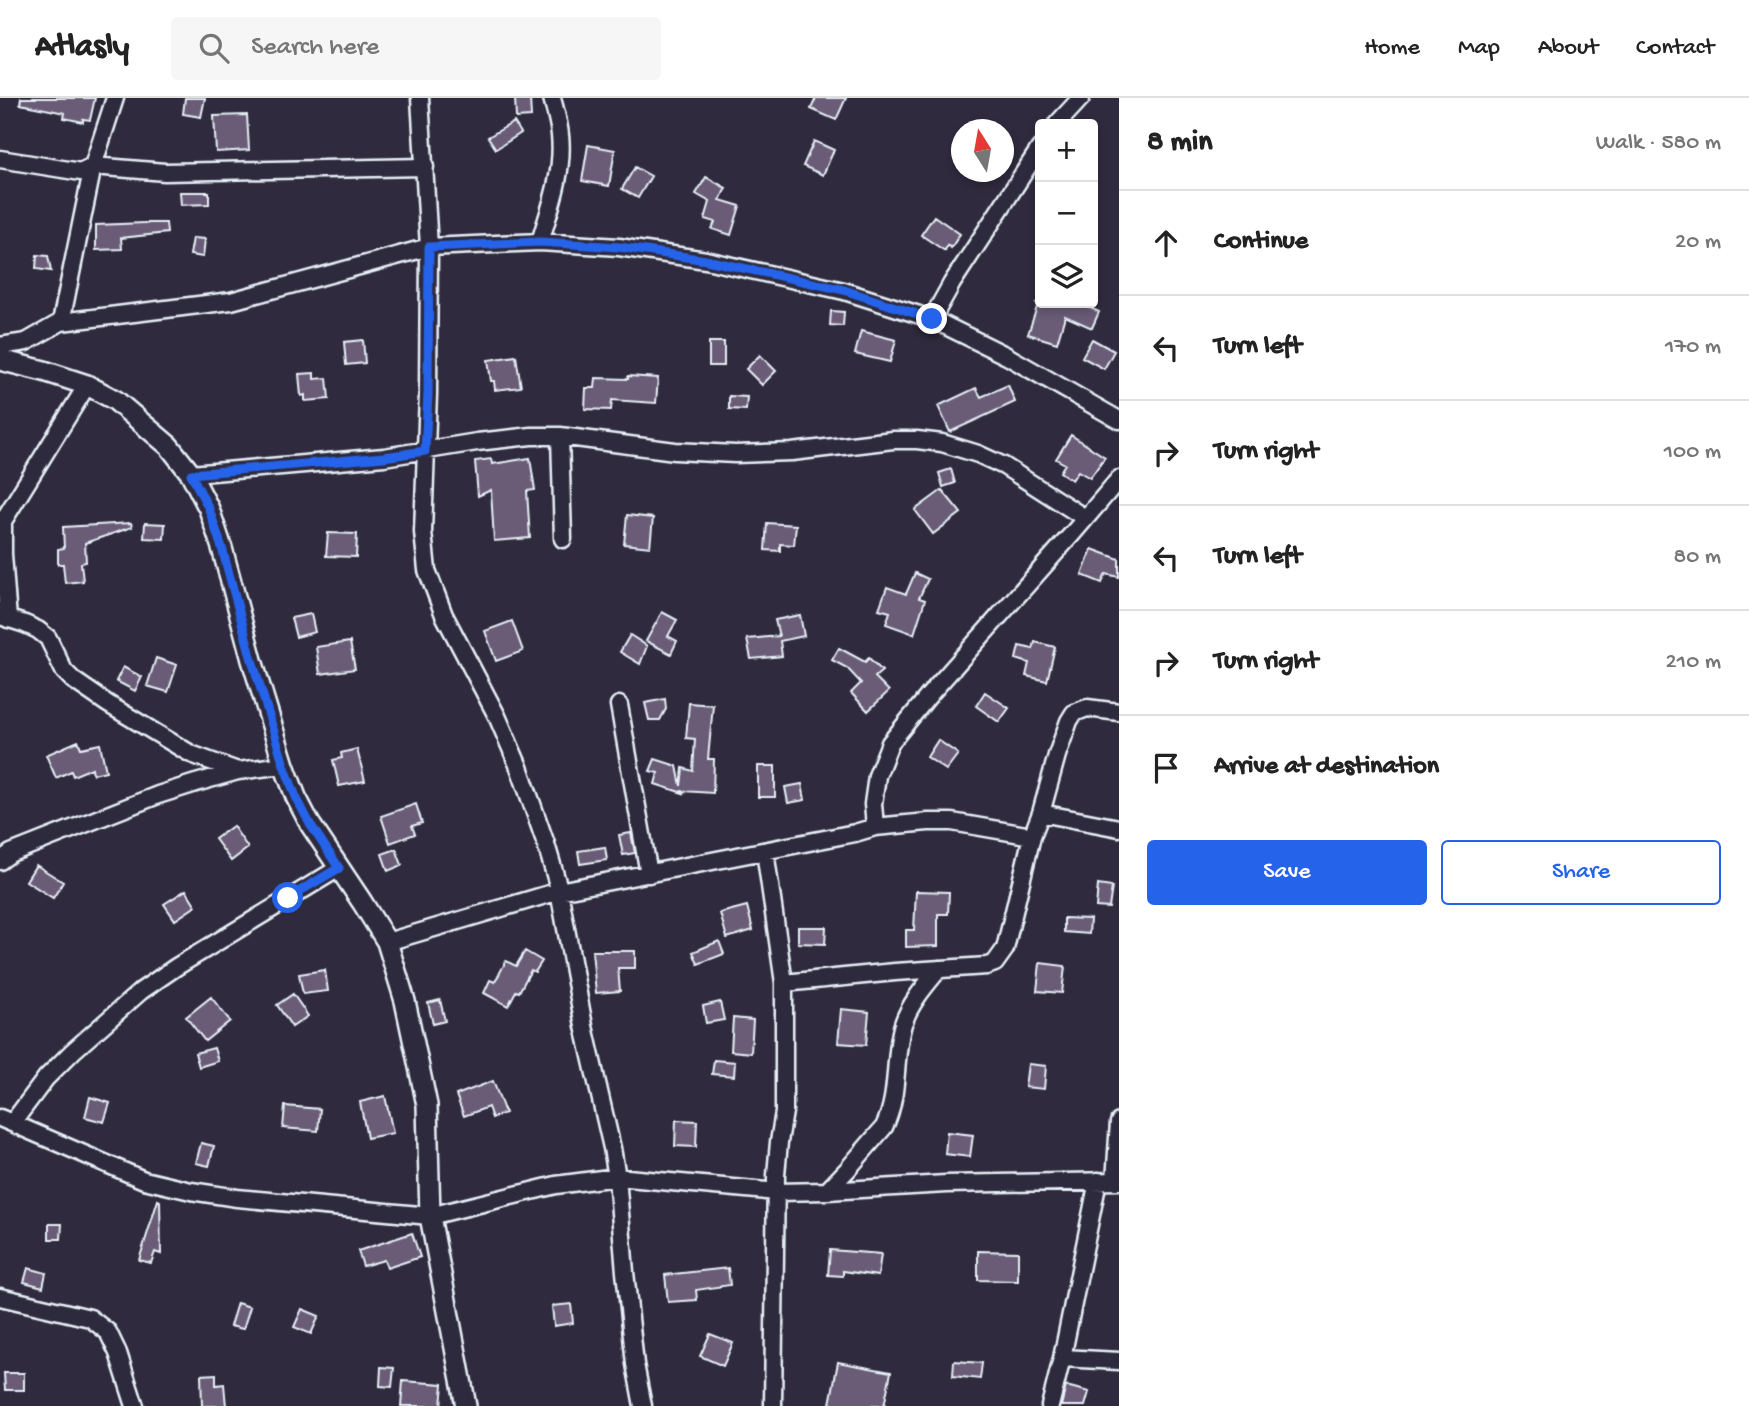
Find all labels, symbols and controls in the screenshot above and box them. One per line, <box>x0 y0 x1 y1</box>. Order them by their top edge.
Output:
search box <box>171 17 661 80</box>
text: Atlasly <box>35 29 129 67</box>
icon: search <box>195 29 233 67</box>
text: Search here <box>251 33 379 64</box>
text: Home <box>1364 34 1420 63</box>
text: Map <box>1458 34 1500 63</box>
text: About <box>1538 34 1598 63</box>
text: Contact <box>1636 34 1714 63</box>
north arrow <box>951 119 1014 182</box>
map controls <box>1035 119 1098 308</box>
button: + <box>1035 119 1098 182</box>
text: 8 min <box>1147 126 1213 161</box>
text: Walk · 580 m <box>1596 130 1721 157</box>
button: − <box>1035 182 1098 245</box>
icon: ahead <box>1147 224 1185 262</box>
text: Continue <box>1214 227 1308 258</box>
text: 20 m <box>1675 229 1721 256</box>
button: layers <box>1035 245 1098 308</box>
route end <box>916 303 947 334</box>
icon: left <box>1147 329 1185 367</box>
text: Turn left <box>1214 332 1302 363</box>
text: 170 m <box>1665 334 1721 361</box>
icon: right <box>1147 434 1185 472</box>
text: Turn right <box>1214 437 1318 468</box>
text: 100 m <box>1664 439 1721 466</box>
icon: left <box>1147 539 1185 577</box>
text: Turn left <box>1214 542 1302 573</box>
text: 80 m <box>1674 544 1721 571</box>
icon: right <box>1147 644 1185 682</box>
text: Turn right <box>1214 647 1318 678</box>
text: 210 m <box>1666 649 1721 676</box>
icon: arrive <box>1147 749 1185 787</box>
text: Arrive at destination <box>1214 752 1439 783</box>
button: Save <box>1147 840 1427 905</box>
button: Share <box>1441 840 1721 905</box>
route start <box>272 882 303 913</box>

